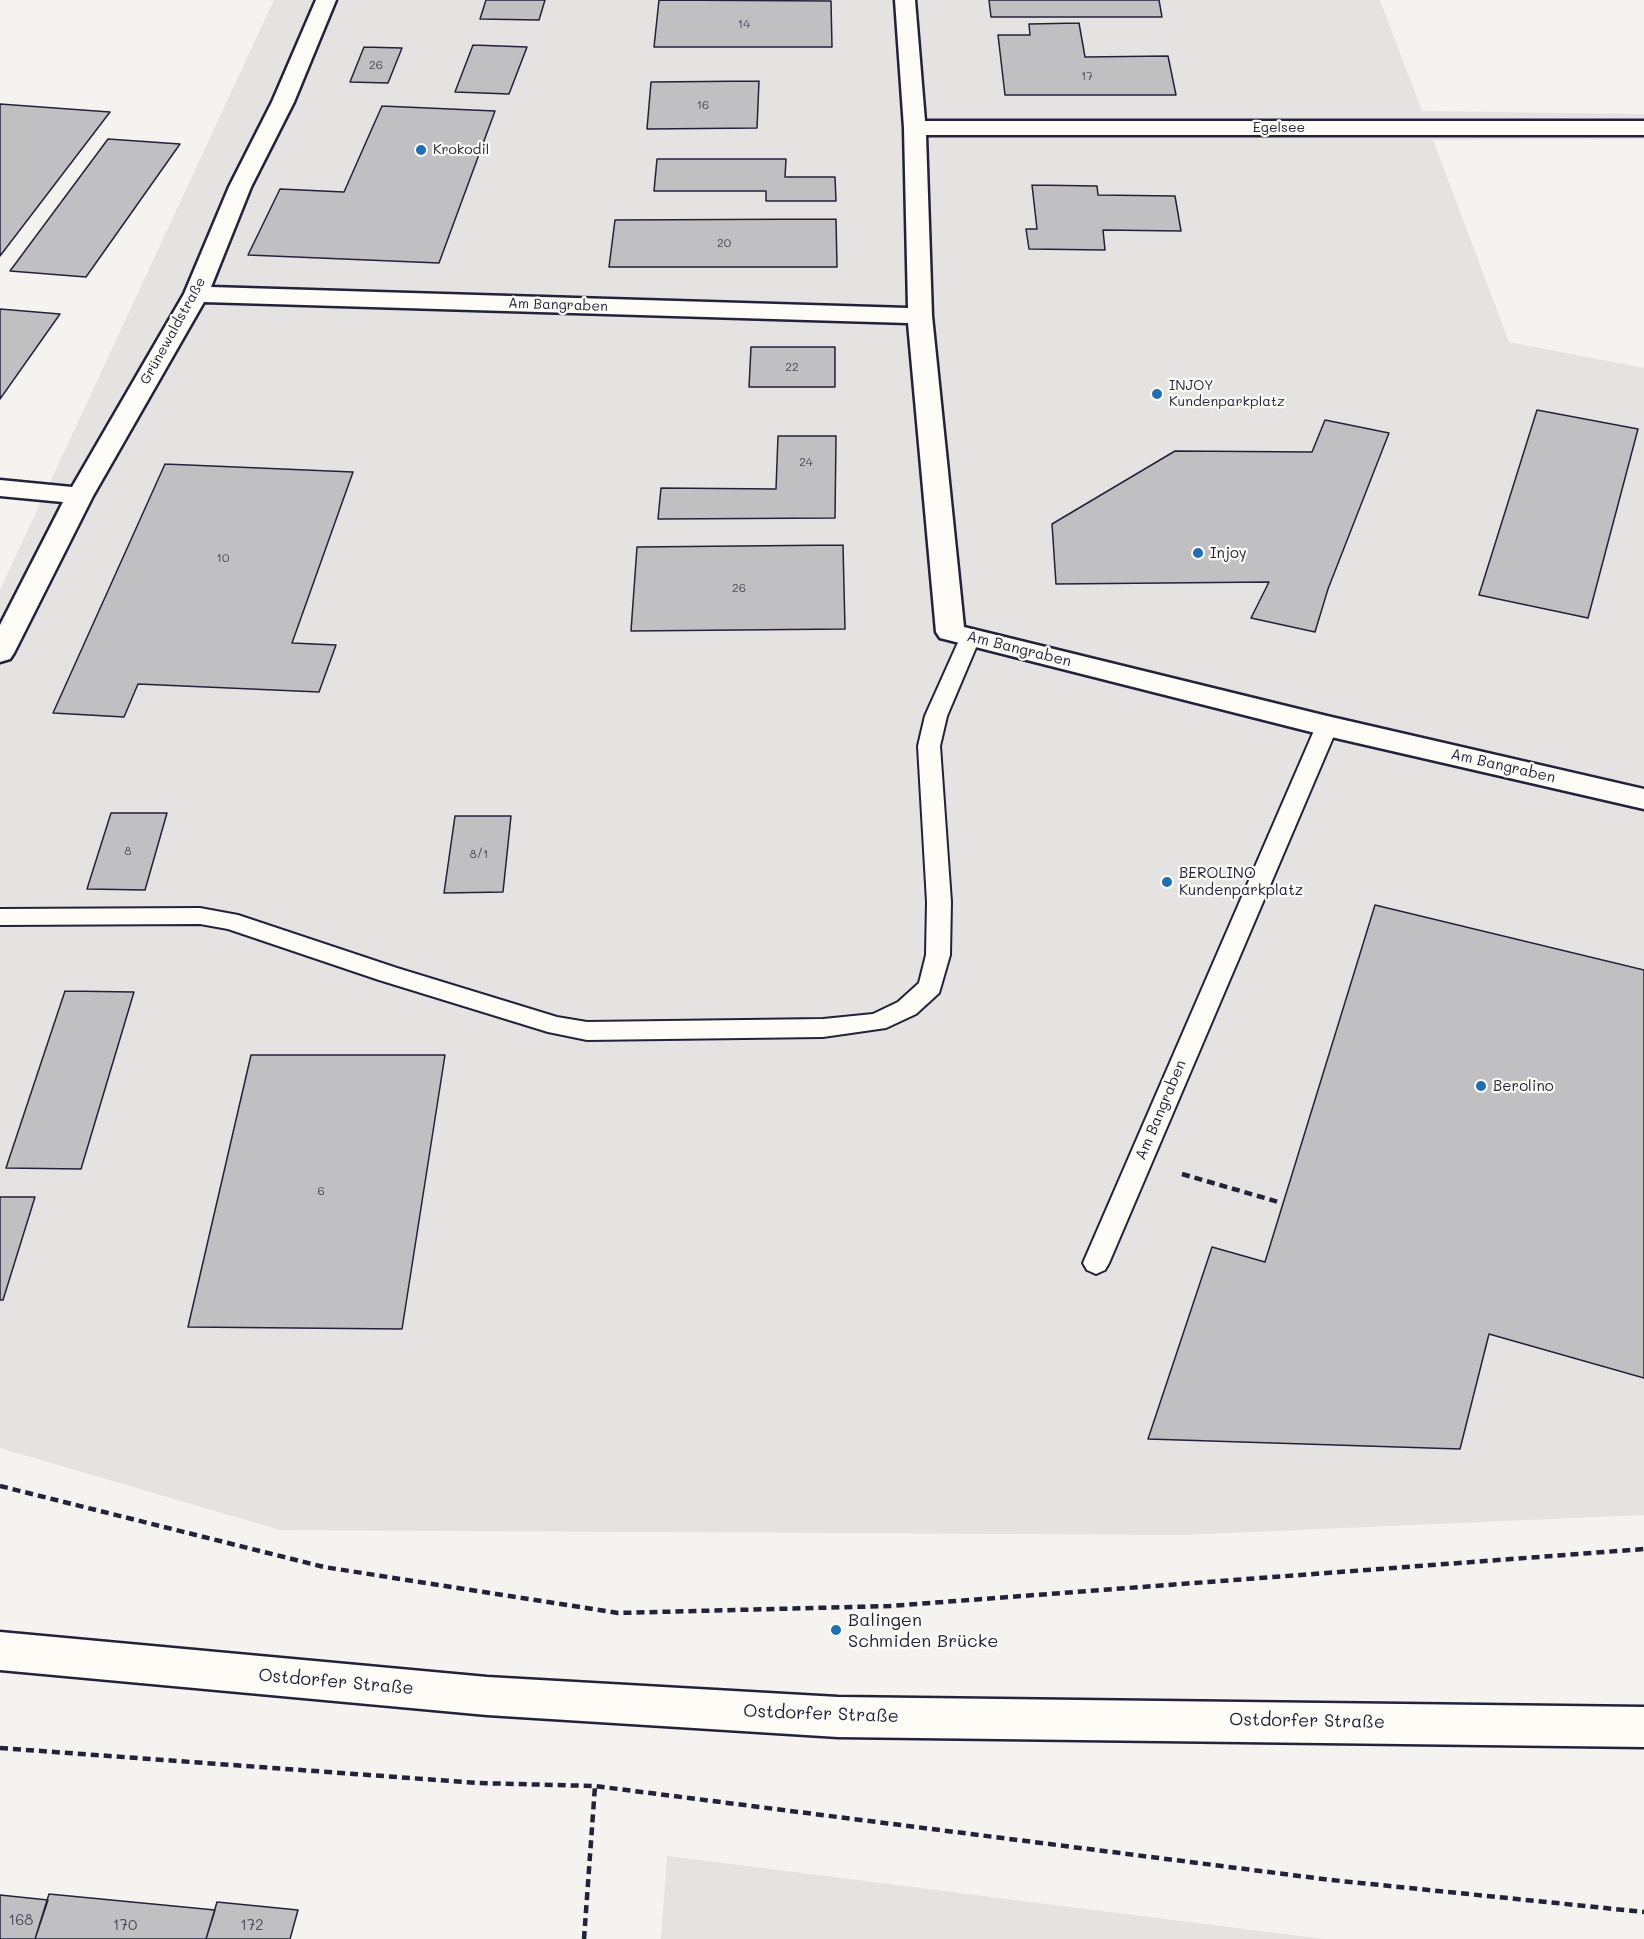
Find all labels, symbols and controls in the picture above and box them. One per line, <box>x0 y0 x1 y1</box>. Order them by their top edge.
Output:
house number: 14 <box>738 17 750 31</box>
house number: 26 <box>369 58 383 72</box>
house number: 17 <box>1081 69 1093 83</box>
house number: 16 <box>697 98 709 112</box>
street label: Egelsee <box>1253 120 1305 136</box>
place label: Krokodil <box>433 142 489 158</box>
marker: Krokodil <box>414 143 428 157</box>
house number: 20 <box>717 236 731 250</box>
street label: Grünewaldstraße <box>137 275 209 387</box>
street label: Am Bangraben <box>508 295 608 315</box>
house number: 22 <box>785 360 799 374</box>
place label: INJOY Kundenparkplatz <box>1169 378 1285 410</box>
marker: INJOY Kundenparkplatz <box>1150 387 1164 401</box>
house number: 24 <box>799 455 813 469</box>
place label: Injoy <box>1210 544 1247 562</box>
marker: Injoy <box>1191 546 1205 560</box>
house number: 10 <box>217 551 229 565</box>
house number: 26 <box>732 581 746 595</box>
street label: Am Bangraben <box>965 627 1073 671</box>
street label: Am Bangraben <box>1449 745 1557 787</box>
house number: 8 <box>124 844 132 858</box>
house number: 8/1 <box>470 847 488 861</box>
place label: BEROLINO Kundenparkplatz <box>1179 864 1303 899</box>
marker: BEROLINO Kundenparkplatz <box>1160 875 1174 889</box>
street label: Am Bangraben <box>1132 1057 1190 1163</box>
place label: Berolino <box>1493 1077 1554 1095</box>
marker: Berolino <box>1474 1079 1488 1093</box>
house number: 6 <box>317 1184 325 1198</box>
place label: Balingen Schmiden Brücke <box>848 1609 998 1652</box>
marker: Balingen Schmiden Brücke <box>829 1623 843 1637</box>
street label: Ostdorfer Straße <box>257 1664 415 1700</box>
street label: Ostdorfer Straße <box>743 1700 899 1728</box>
street label: Ostdorfer Straße <box>1229 1709 1385 1733</box>
house number: 168 <box>9 1911 33 1929</box>
house number: 170 <box>113 1916 137 1934</box>
house number: 172 <box>240 1916 264 1934</box>

